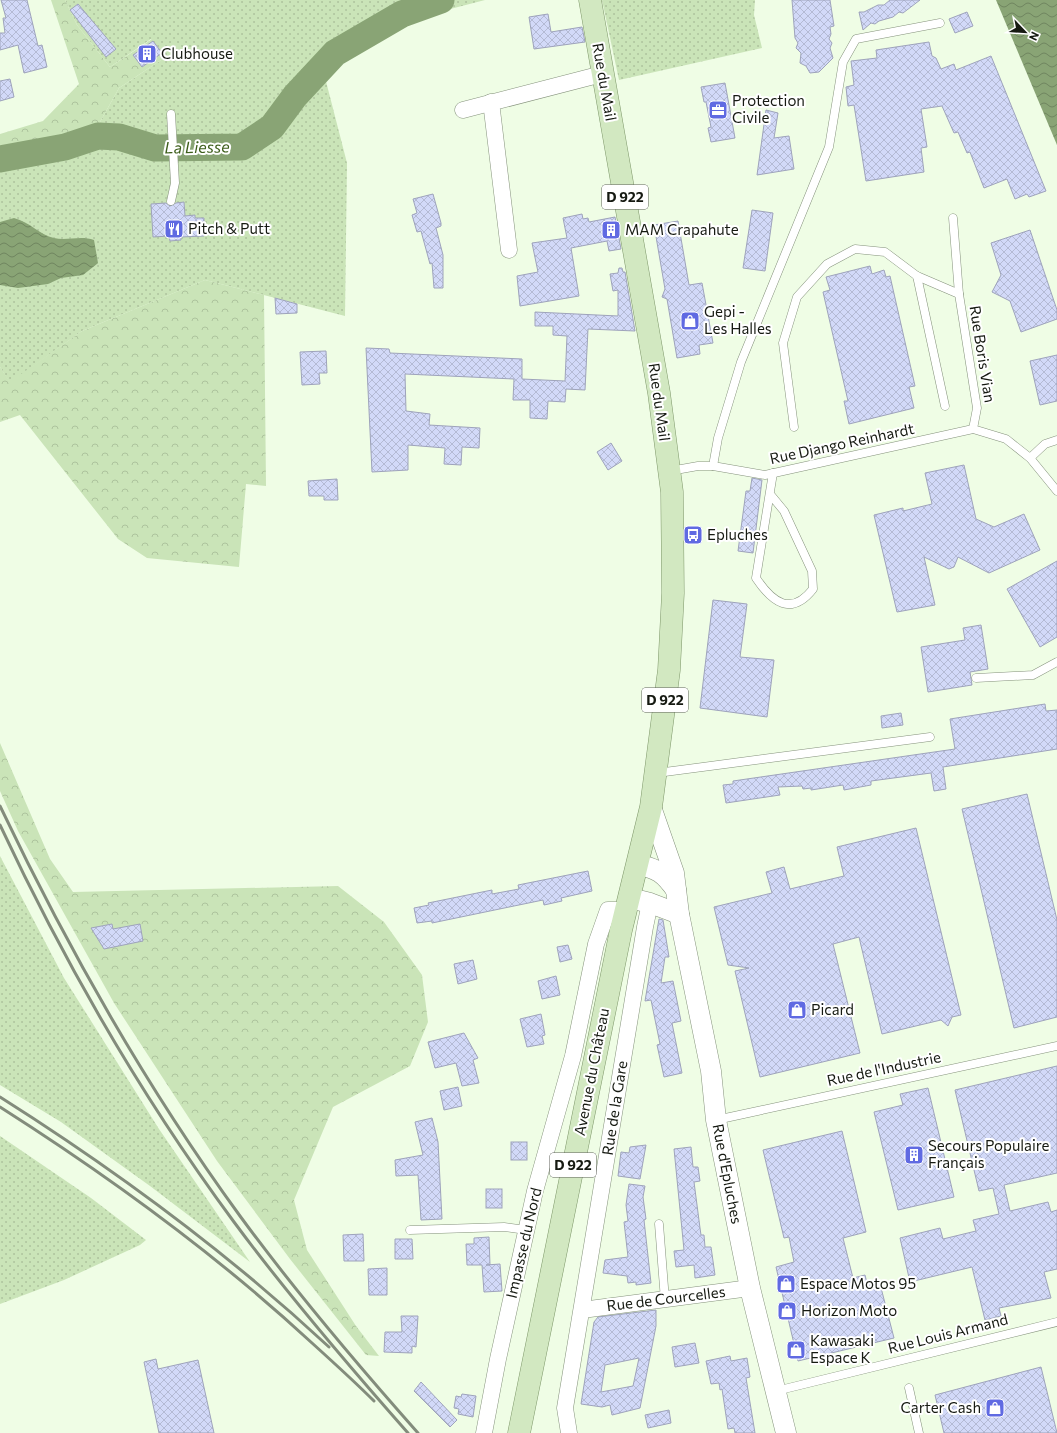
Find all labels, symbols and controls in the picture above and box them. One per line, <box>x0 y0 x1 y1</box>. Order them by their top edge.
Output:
north arrow <box>1005 12 1045 52</box>
text: N <box>1027 30 1042 43</box>
street label: Rue du Mail <box>589 41 621 122</box>
building icon: Clubhouse <box>136 43 158 65</box>
place label: Clubhouse <box>161 44 233 62</box>
place label: Protection Civile <box>732 91 805 126</box>
office icon: Protection Civile <box>707 99 729 121</box>
water label: La Liesse <box>164 136 230 157</box>
road number: D 922 <box>602 185 648 209</box>
restaurant icon: Pitch & Putt <box>163 218 185 240</box>
place label: Pitch & Putt <box>188 219 270 237</box>
building icon: MAM Crapahute <box>600 219 622 241</box>
place label: MAM Crapahute <box>625 220 739 238</box>
place label: Gepi - Les Halles <box>704 302 772 337</box>
street label: Rue Boris Vian <box>966 304 1000 404</box>
shop icon: Gepi - Les Halles <box>679 310 701 332</box>
street label: Rue du Mail <box>646 362 674 442</box>
street label: Rue Django Reinhardt <box>768 419 916 467</box>
bus stop icon: Epluches <box>682 524 704 546</box>
place label: Epluches <box>707 525 768 543</box>
road number: D 922 <box>642 688 688 712</box>
shop icon: Picard <box>786 999 808 1021</box>
place label: Picard <box>811 1000 854 1018</box>
street label: Avenue du Château <box>570 1006 612 1137</box>
street label: Rue de l'Industrie <box>825 1047 942 1089</box>
street label: Rue de la Gare <box>598 1059 630 1156</box>
street label: Rue d'Epluches <box>709 1122 747 1226</box>
place label: Secours Populaire Français <box>928 1136 1050 1171</box>
building icon: Secours Populaire Français <box>903 1144 925 1166</box>
road number: D 922 <box>550 1153 596 1177</box>
street label: Impasse du Nord <box>502 1186 545 1300</box>
shop icon: Espace Motos 95 <box>775 1273 797 1295</box>
place label: Espace Motos 95 <box>800 1274 916 1292</box>
street label: Rue de Courcelles <box>605 1282 727 1314</box>
shop icon: Horizon Moto <box>776 1300 798 1322</box>
place label: Horizon Moto <box>801 1301 897 1319</box>
street label: Rue Louis Armand <box>886 1309 1010 1357</box>
place label: Kawasaki Espace K <box>810 1331 874 1366</box>
shop icon: Kawasaki Espace K <box>785 1339 807 1361</box>
shop icon: Carter Cash <box>984 1397 1006 1419</box>
place label: Carter Cash <box>901 1398 981 1416</box>

